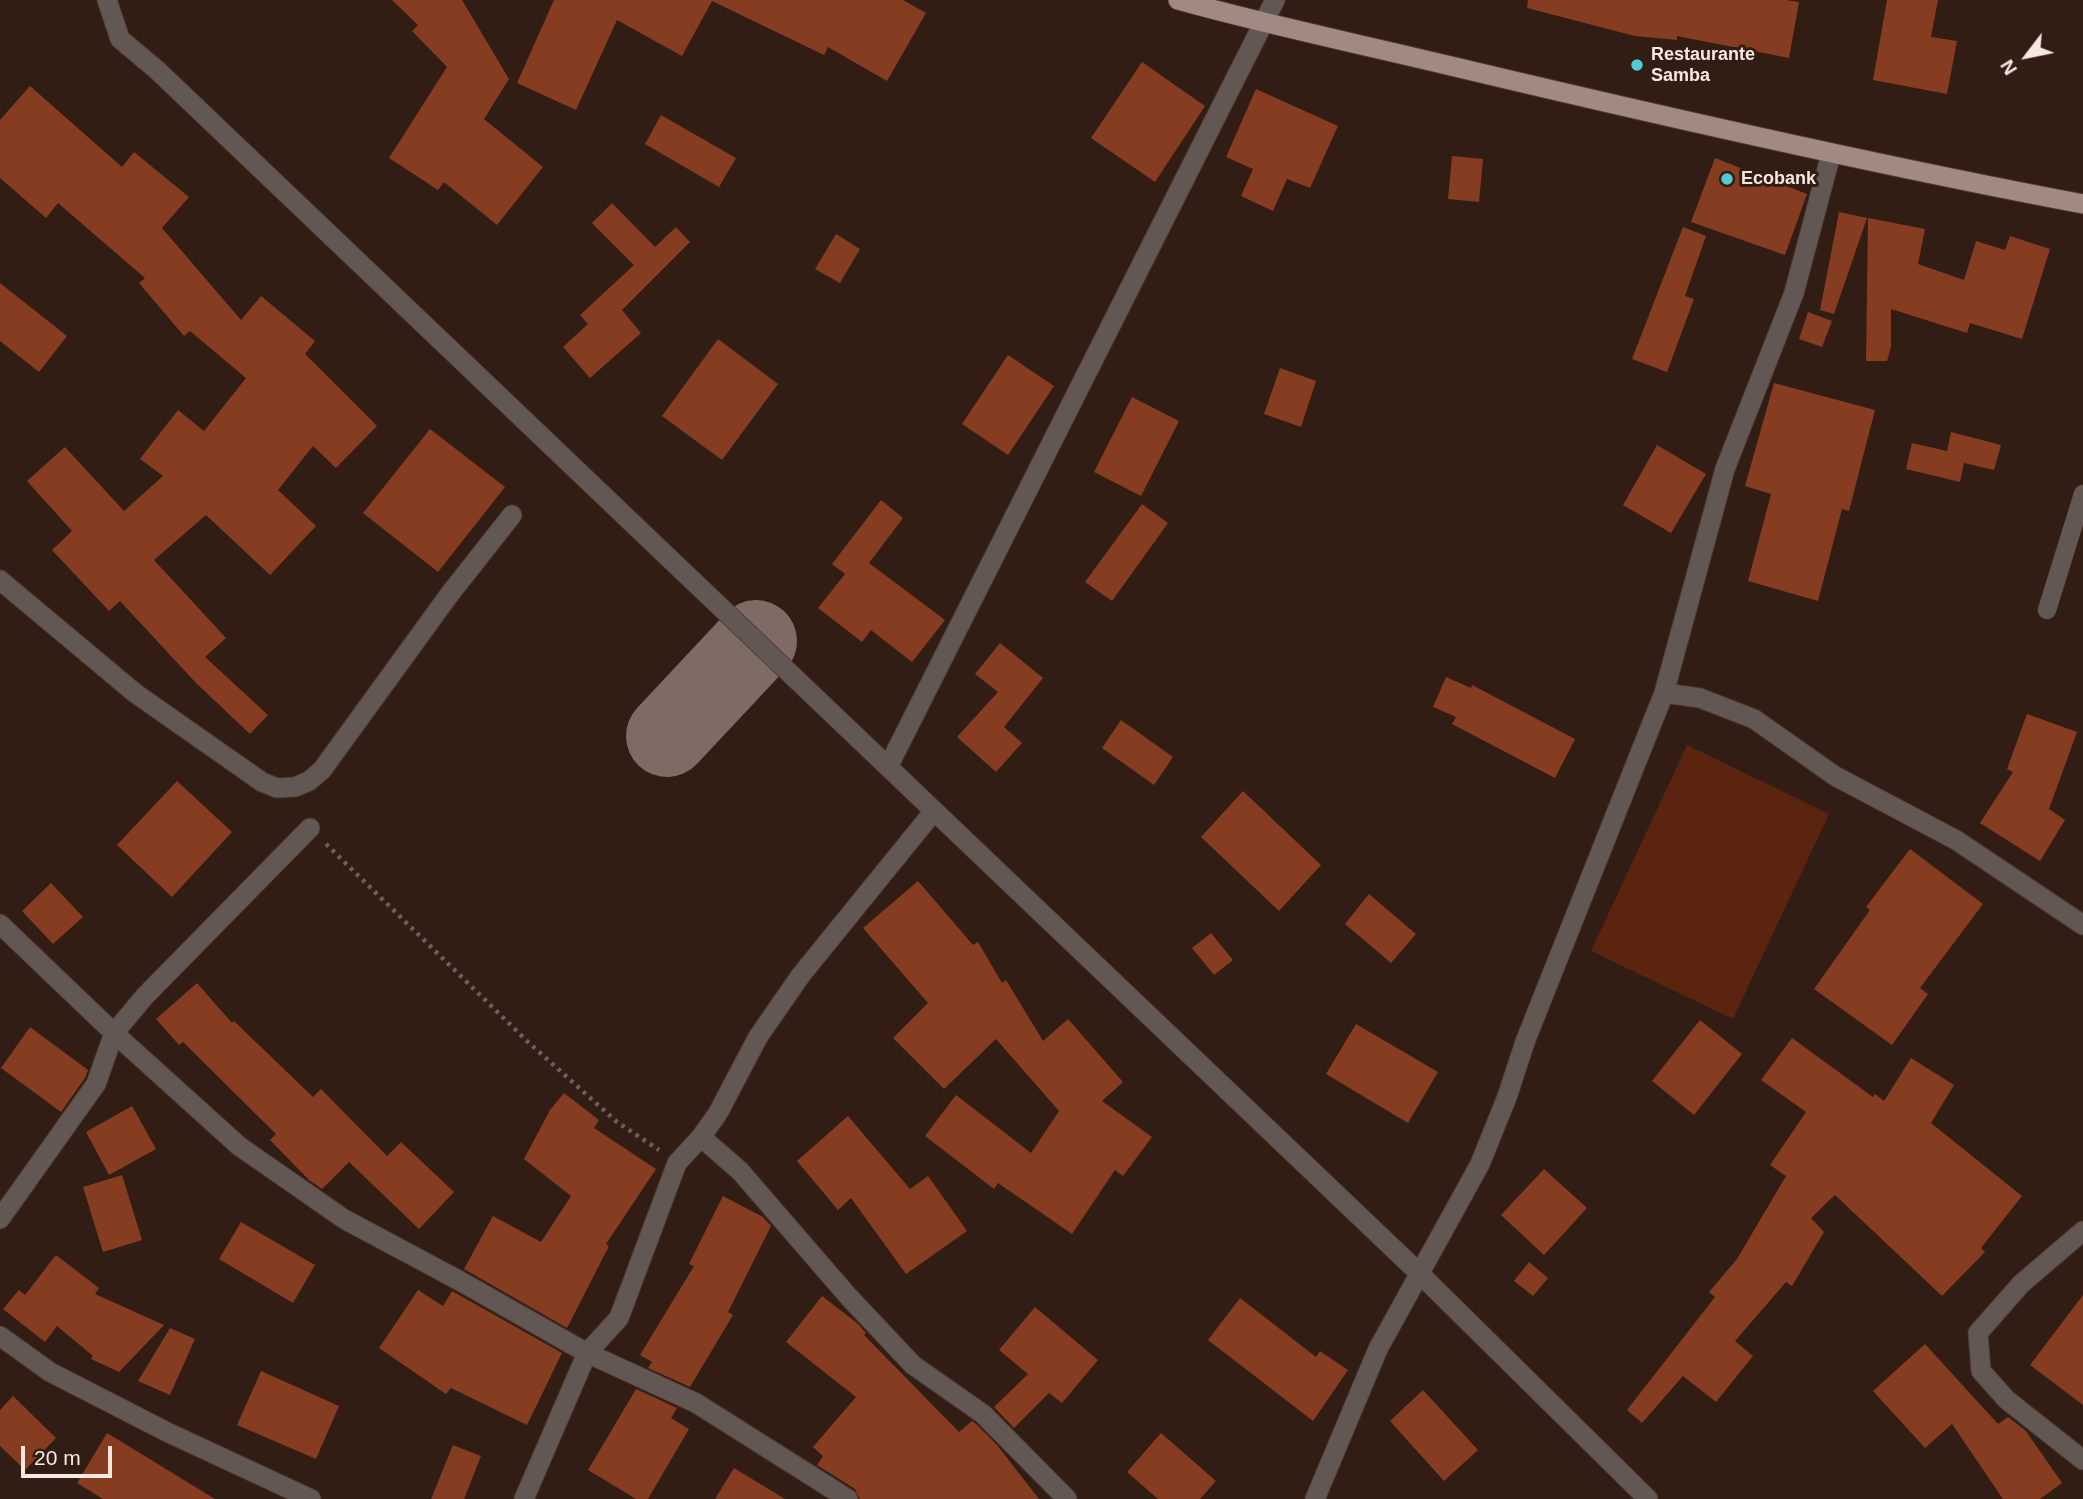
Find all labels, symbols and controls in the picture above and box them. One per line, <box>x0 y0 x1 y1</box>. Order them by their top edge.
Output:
north arrow <box>1992 21 2062 91</box>
place label: Restaurante Samba <box>1651 44 1755 86</box>
text: N <box>1996 56 2021 79</box>
marker: Restaurante Samba <box>1629 57 1645 73</box>
place label: Ecobank <box>1741 168 1816 190</box>
marker: Ecobank <box>1719 171 1735 187</box>
scale bar <box>24 1432 116 1476</box>
text: 20 m <box>34 1446 81 1469</box>

